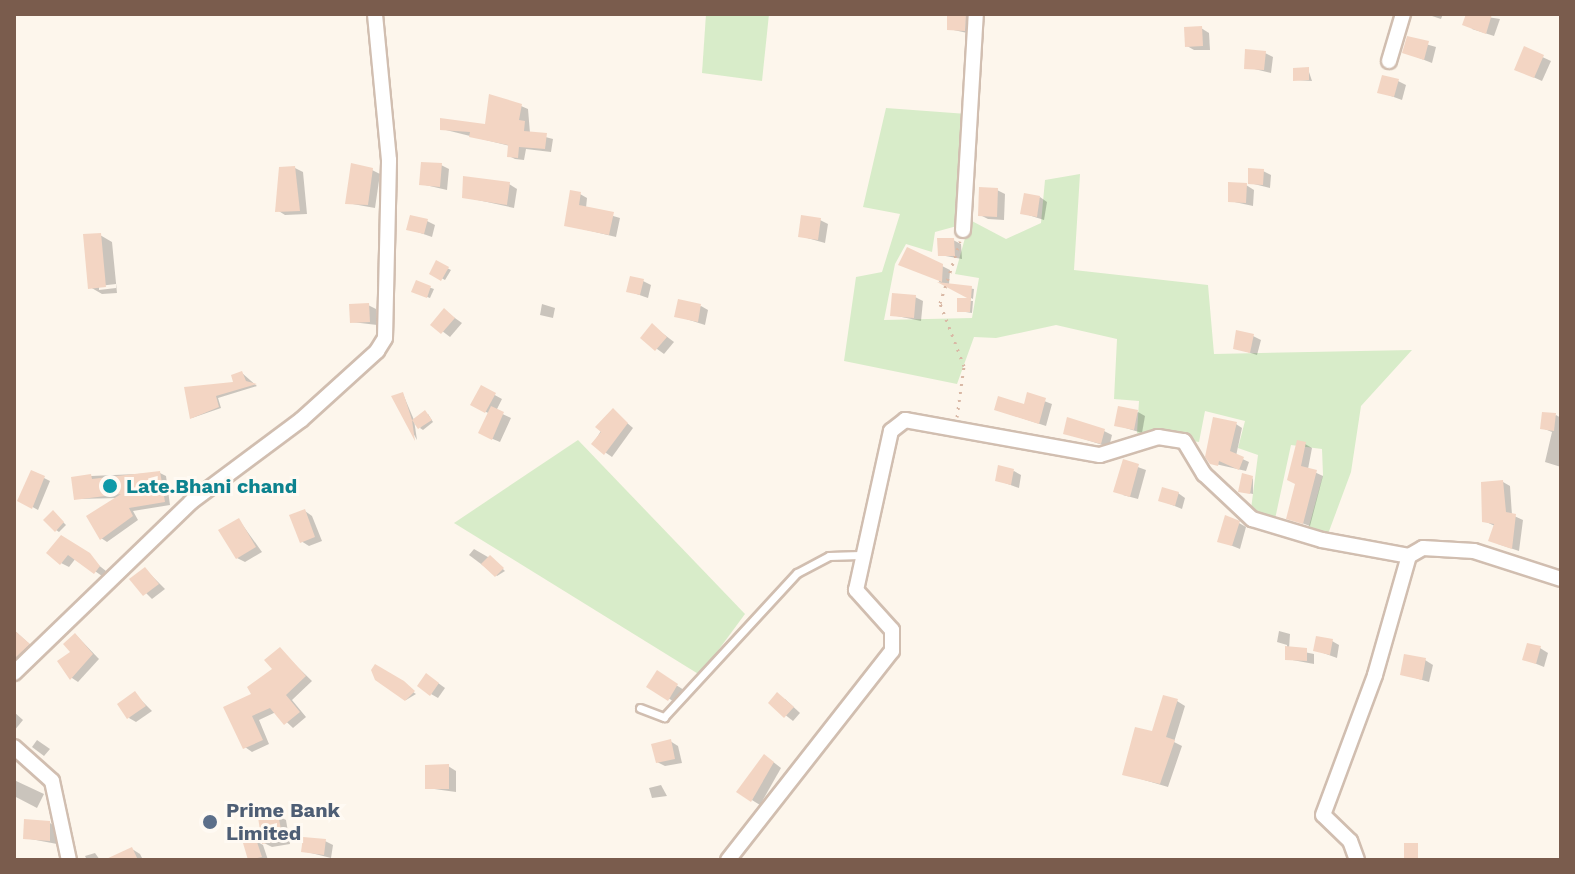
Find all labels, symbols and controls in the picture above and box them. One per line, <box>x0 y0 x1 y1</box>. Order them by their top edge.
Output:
place label: Late.Bhani chand <box>126 474 297 498</box>
marker: Late.Bhani chand <box>101 477 119 495</box>
place label: Prime Bank Limited <box>226 798 340 845</box>
marker: Prime Bank Limited <box>201 813 219 831</box>

